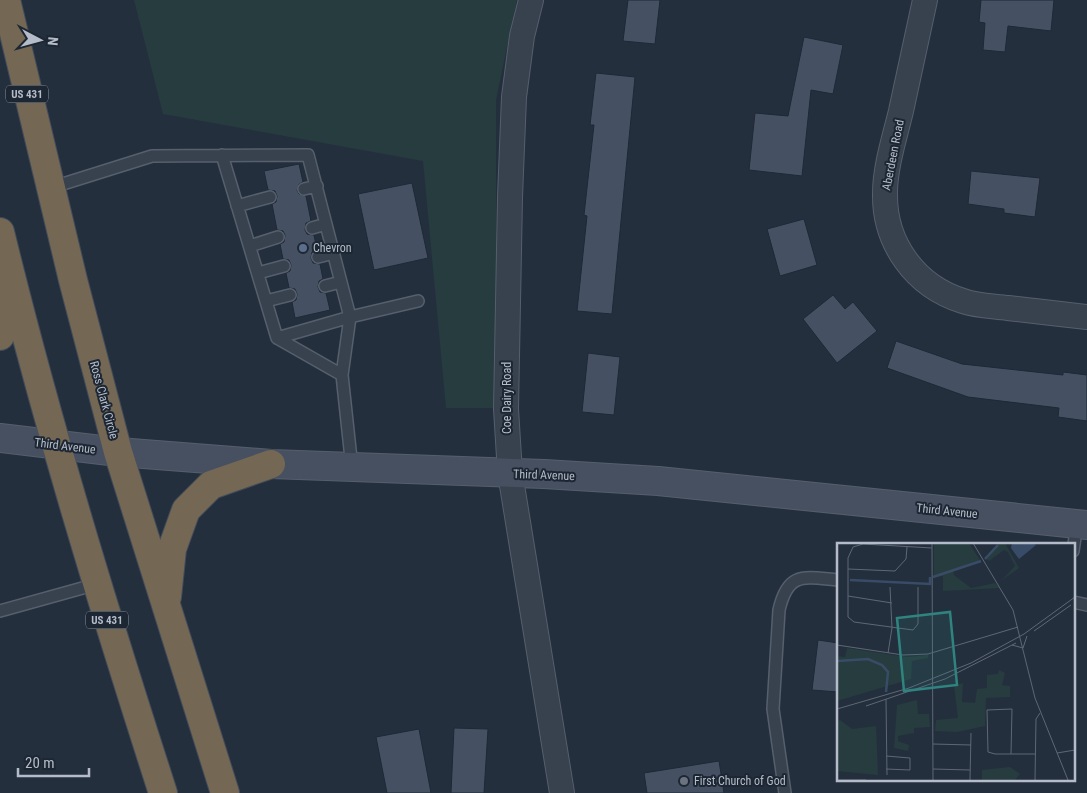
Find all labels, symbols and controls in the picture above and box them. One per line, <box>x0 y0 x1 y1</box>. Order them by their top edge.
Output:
north arrow <box>15 15 65 65</box>
text: N <box>45 36 61 46</box>
road number: US 431 <box>6 86 48 102</box>
street label: Aberdeen Road <box>879 118 907 192</box>
place label: Chevron <box>313 241 352 255</box>
marker: Chevron <box>297 242 309 254</box>
street label: Ross Clark Circle <box>87 359 121 441</box>
street label: Coe Dairy Road <box>500 362 514 434</box>
street label: Third Avenue <box>34 435 97 457</box>
street label: Third Avenue <box>513 467 575 483</box>
street label: Third Avenue <box>916 501 979 521</box>
inset map <box>837 543 1074 780</box>
road number: US 431 <box>86 612 128 628</box>
scale bar <box>18 746 89 778</box>
text: 20 m <box>25 754 55 772</box>
place label: First Church of God <box>694 774 786 788</box>
marker: First Church of God <box>678 775 690 787</box>

